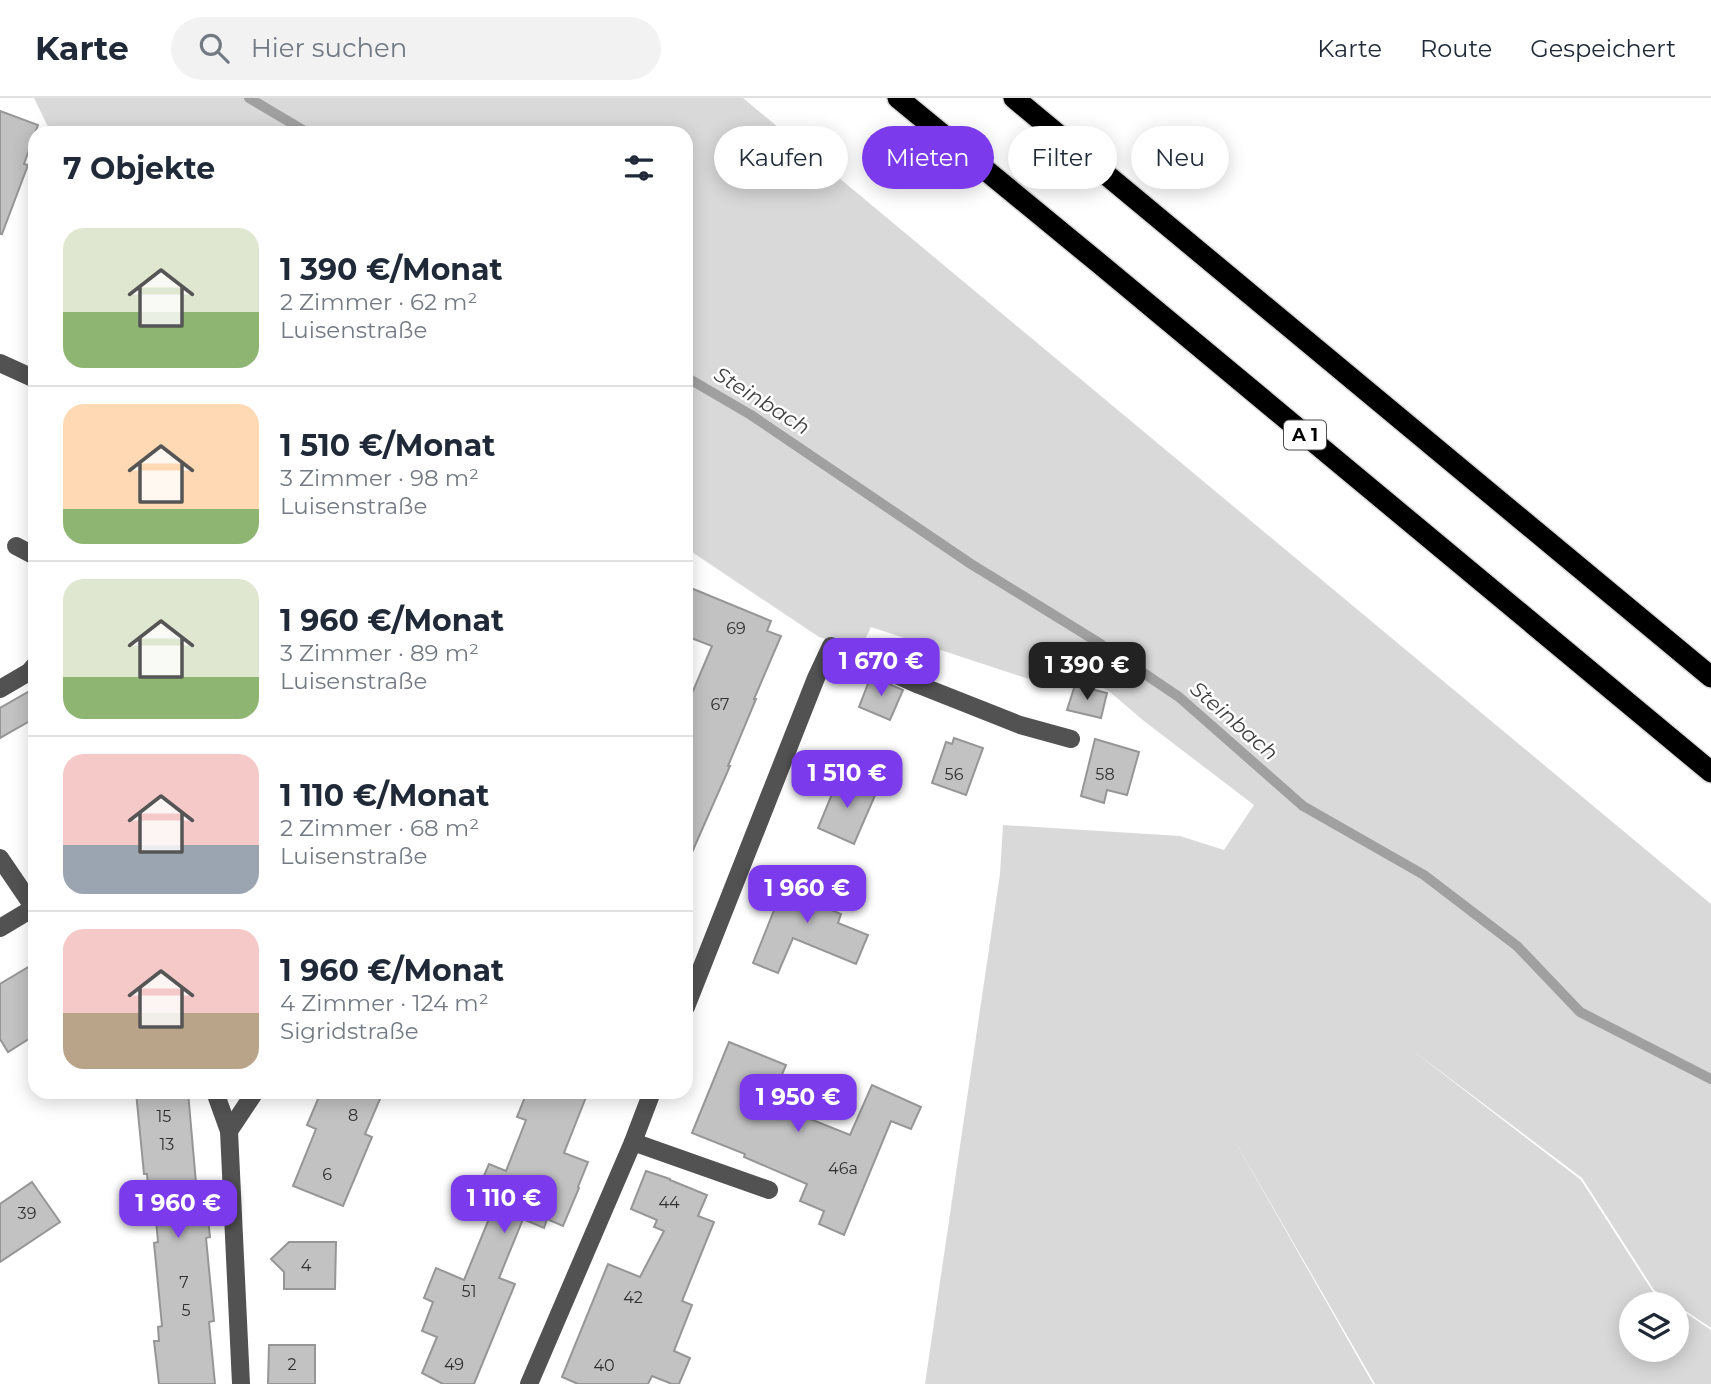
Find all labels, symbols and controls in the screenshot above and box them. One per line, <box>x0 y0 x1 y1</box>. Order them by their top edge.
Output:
search box <box>171 17 661 80</box>
text: Karte <box>35 28 129 68</box>
icon: search <box>195 29 233 67</box>
text: Hier suchen <box>251 32 407 64</box>
text: Karte <box>1317 34 1382 63</box>
text: Route <box>1420 34 1492 63</box>
text: Gespeichert <box>1530 34 1676 63</box>
chip: Kaufen <box>714 126 848 189</box>
chip: Mieten <box>862 126 994 189</box>
chip: Filter <box>1008 126 1117 189</box>
chip: Neu <box>1131 126 1229 189</box>
icon: filters <box>620 149 658 187</box>
text: 7 Objekte <box>63 150 215 187</box>
text: 1 390 €/Monat <box>280 251 503 288</box>
icon: home <box>119 256 203 340</box>
text: 2 Zimmer · 62 m² <box>280 288 477 316</box>
text: Luisenstraße <box>280 316 427 344</box>
water label: Steinbach <box>710 361 815 440</box>
road number: A 1 <box>1284 421 1326 450</box>
text: 1 510 €/Monat <box>280 427 495 464</box>
icon: home <box>119 432 203 516</box>
text: 3 Zimmer · 98 m² <box>280 464 479 492</box>
text: Luisenstraße <box>280 492 427 520</box>
text: 1 960 €/Monat <box>280 602 504 639</box>
icon: home <box>119 607 203 691</box>
house number: 69 <box>726 619 746 638</box>
pin: 1 670 € <box>816 638 946 698</box>
text: 3 Zimmer · 89 m² <box>280 639 479 667</box>
pin: 1 390 € <box>1022 642 1152 702</box>
text: 1 670 € <box>839 647 923 675</box>
text: 1 390 € <box>1045 651 1129 679</box>
text: Luisenstraße <box>280 667 427 695</box>
water label: Steinbach <box>1185 676 1283 765</box>
house number: 67 <box>710 695 730 714</box>
pin: 1 510 € <box>782 750 912 810</box>
text: 1 510 € <box>807 759 887 787</box>
house number: 56 <box>945 765 964 784</box>
house number: 58 <box>1095 765 1115 784</box>
text: 1 110 €/Monat <box>280 777 489 814</box>
icon: home <box>119 782 203 866</box>
text: 2 Zimmer · 68 m² <box>280 814 479 842</box>
text: Luisenstraße <box>280 842 427 870</box>
pin: 1 960 € <box>742 866 872 925</box>
text: 1 960 € <box>764 874 850 902</box>
text: 1 960 €/Monat <box>280 952 504 989</box>
icon: home <box>119 957 203 1041</box>
text: 4 Zimmer · 124 m² <box>280 989 489 1017</box>
text: Sigridstraße <box>280 1017 419 1045</box>
pin: 1 950 € <box>733 1074 863 1134</box>
text: 1 950 € <box>756 1083 840 1111</box>
house number: 8 <box>348 1106 358 1125</box>
house number: 15 <box>157 1107 171 1126</box>
house number: 13 <box>160 1135 174 1154</box>
house number: 46a <box>828 1159 858 1178</box>
house number: 6 <box>322 1165 332 1184</box>
pin: 1 110 € <box>439 1176 569 1235</box>
pin: 1 960 € <box>113 1180 243 1240</box>
text: 1 110 € <box>467 1184 541 1212</box>
text: 1 960 € <box>135 1189 221 1217</box>
house number: 44 <box>658 1193 680 1212</box>
house number: 39 <box>18 1204 36 1223</box>
house number: 4 <box>301 1256 312 1275</box>
house number: 7 <box>179 1273 189 1292</box>
house number: 51 <box>462 1282 476 1301</box>
house number: 42 <box>623 1288 643 1307</box>
map controls <box>1619 1292 1689 1362</box>
button: layers <box>1619 1292 1689 1362</box>
house number: 5 <box>181 1301 191 1320</box>
house number: 2 <box>287 1355 297 1374</box>
house number: 49 <box>444 1355 464 1374</box>
house number: 40 <box>593 1356 615 1375</box>

